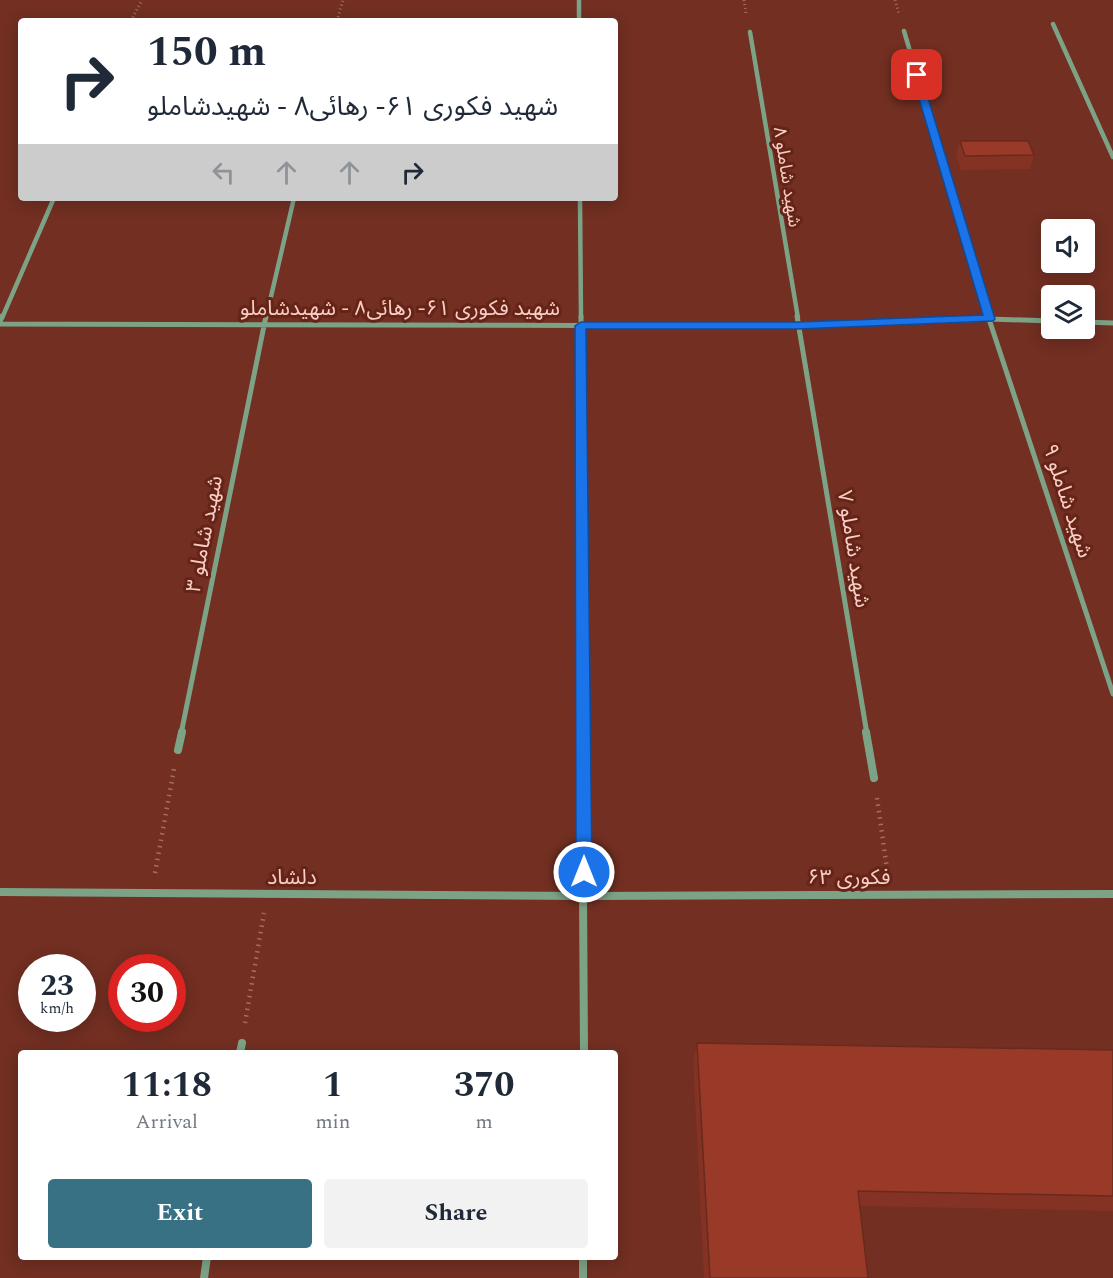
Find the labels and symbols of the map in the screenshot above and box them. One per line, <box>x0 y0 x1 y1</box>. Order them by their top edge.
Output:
pin <box>891 49 942 100</box>
street label: شهید شاملو ۸ <box>766 125 808 229</box>
street label: شهید فکوری ۶۱- رهائی۸ - شهیدشاملو <box>240 293 560 325</box>
street label: شهید شاملو ۹ <box>1033 440 1101 562</box>
street label: شهید شاملو ۳ <box>178 473 232 595</box>
street label: شهید شاملو ۷ <box>828 488 878 610</box>
position arrow <box>552 840 616 904</box>
street label: دلشاد <box>267 862 317 894</box>
street label: فکوری ۶۳ <box>808 862 890 894</box>
speed limit sign: 30 <box>108 954 186 1032</box>

